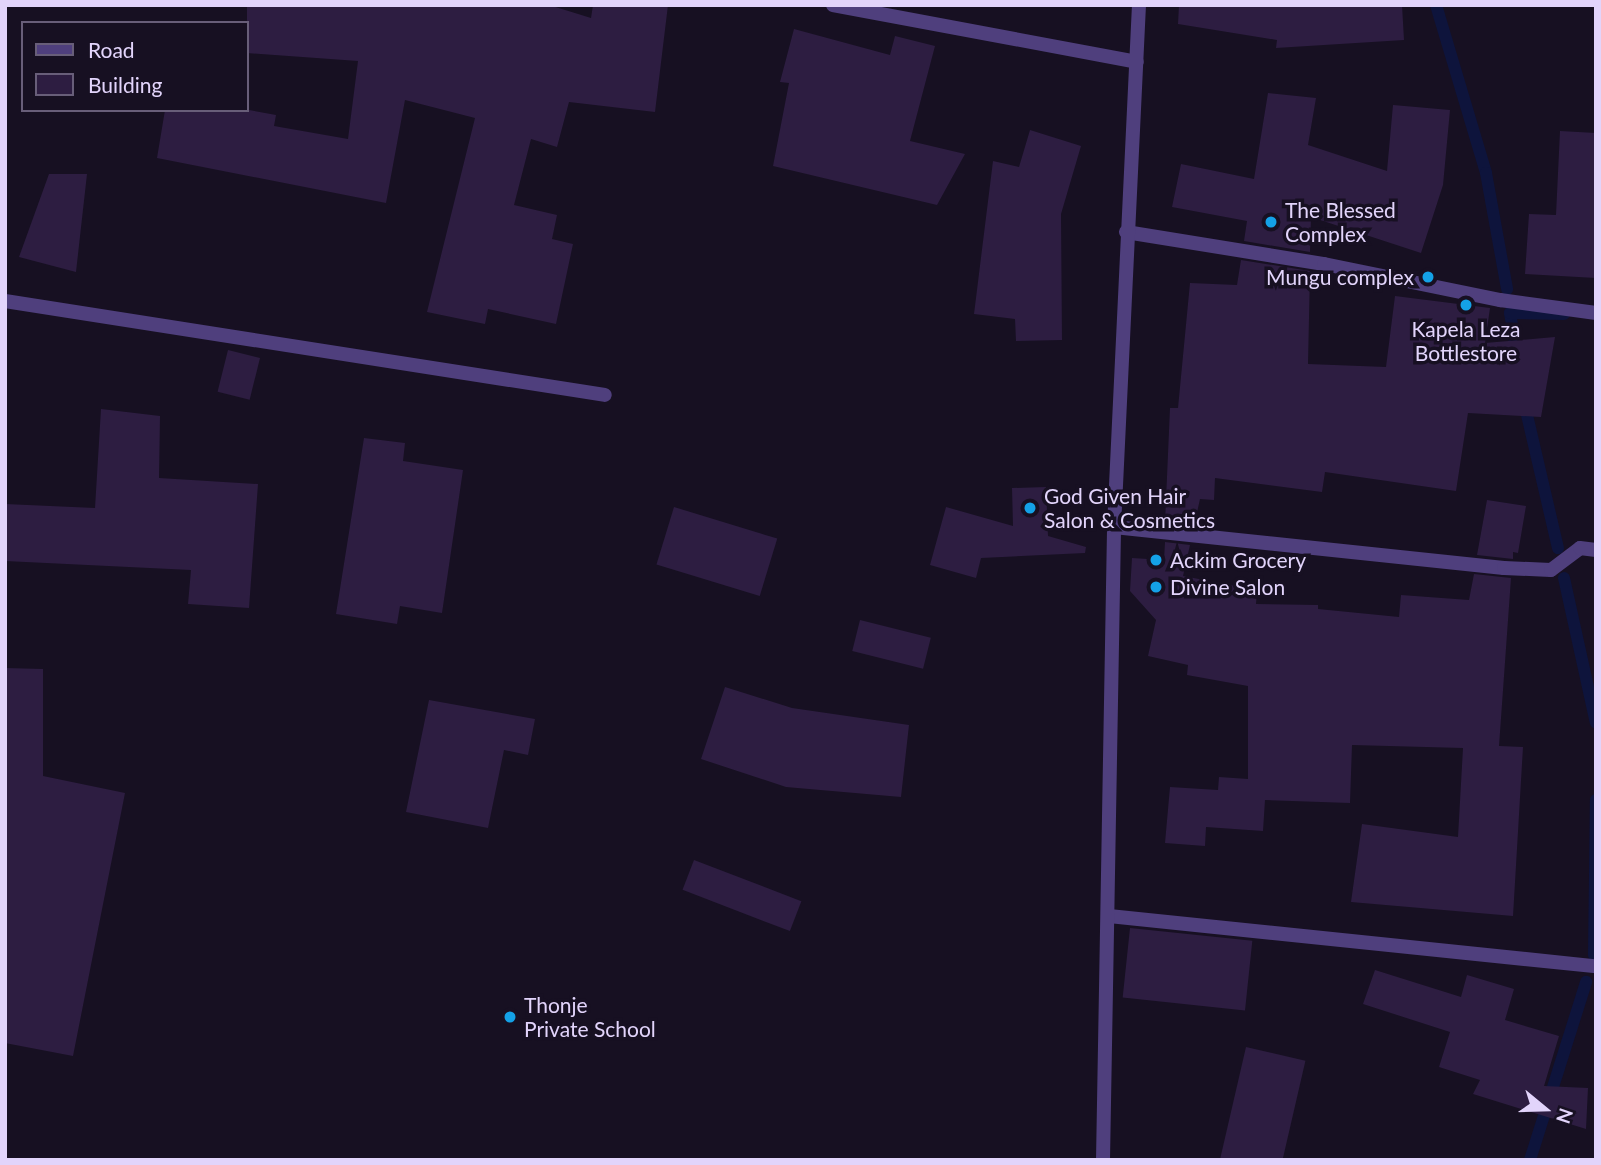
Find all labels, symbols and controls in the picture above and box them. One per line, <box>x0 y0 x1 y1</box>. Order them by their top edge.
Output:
legend <box>21 21 248 112</box>
text: Road <box>88 37 135 62</box>
text: Building <box>88 72 163 97</box>
place label: The Blessed Complex <box>1285 197 1396 247</box>
marker: The Blessed Complex <box>1263 214 1279 230</box>
place label: Mungu complex <box>1266 264 1414 290</box>
marker: Mungu complex <box>1420 269 1436 285</box>
marker: Kapela Leza Bottlestore <box>1458 297 1474 313</box>
place label: Kapela Leza Bottlestore <box>1412 316 1520 366</box>
place label: God Given Hair Salon & Cosmetics <box>1044 483 1215 533</box>
marker: God Given Hair Salon & Cosmetics <box>1022 500 1038 516</box>
place label: Ackim Grocery <box>1170 547 1306 573</box>
marker: Ackim Grocery <box>1148 552 1164 568</box>
place label: Divine Salon <box>1170 574 1285 600</box>
marker: Divine Salon <box>1148 579 1164 595</box>
place label: Thonje Private School <box>524 992 656 1042</box>
marker: Thonje Private School <box>502 1009 518 1025</box>
north arrow <box>1510 1074 1580 1144</box>
text: N <box>1552 1105 1579 1127</box>

